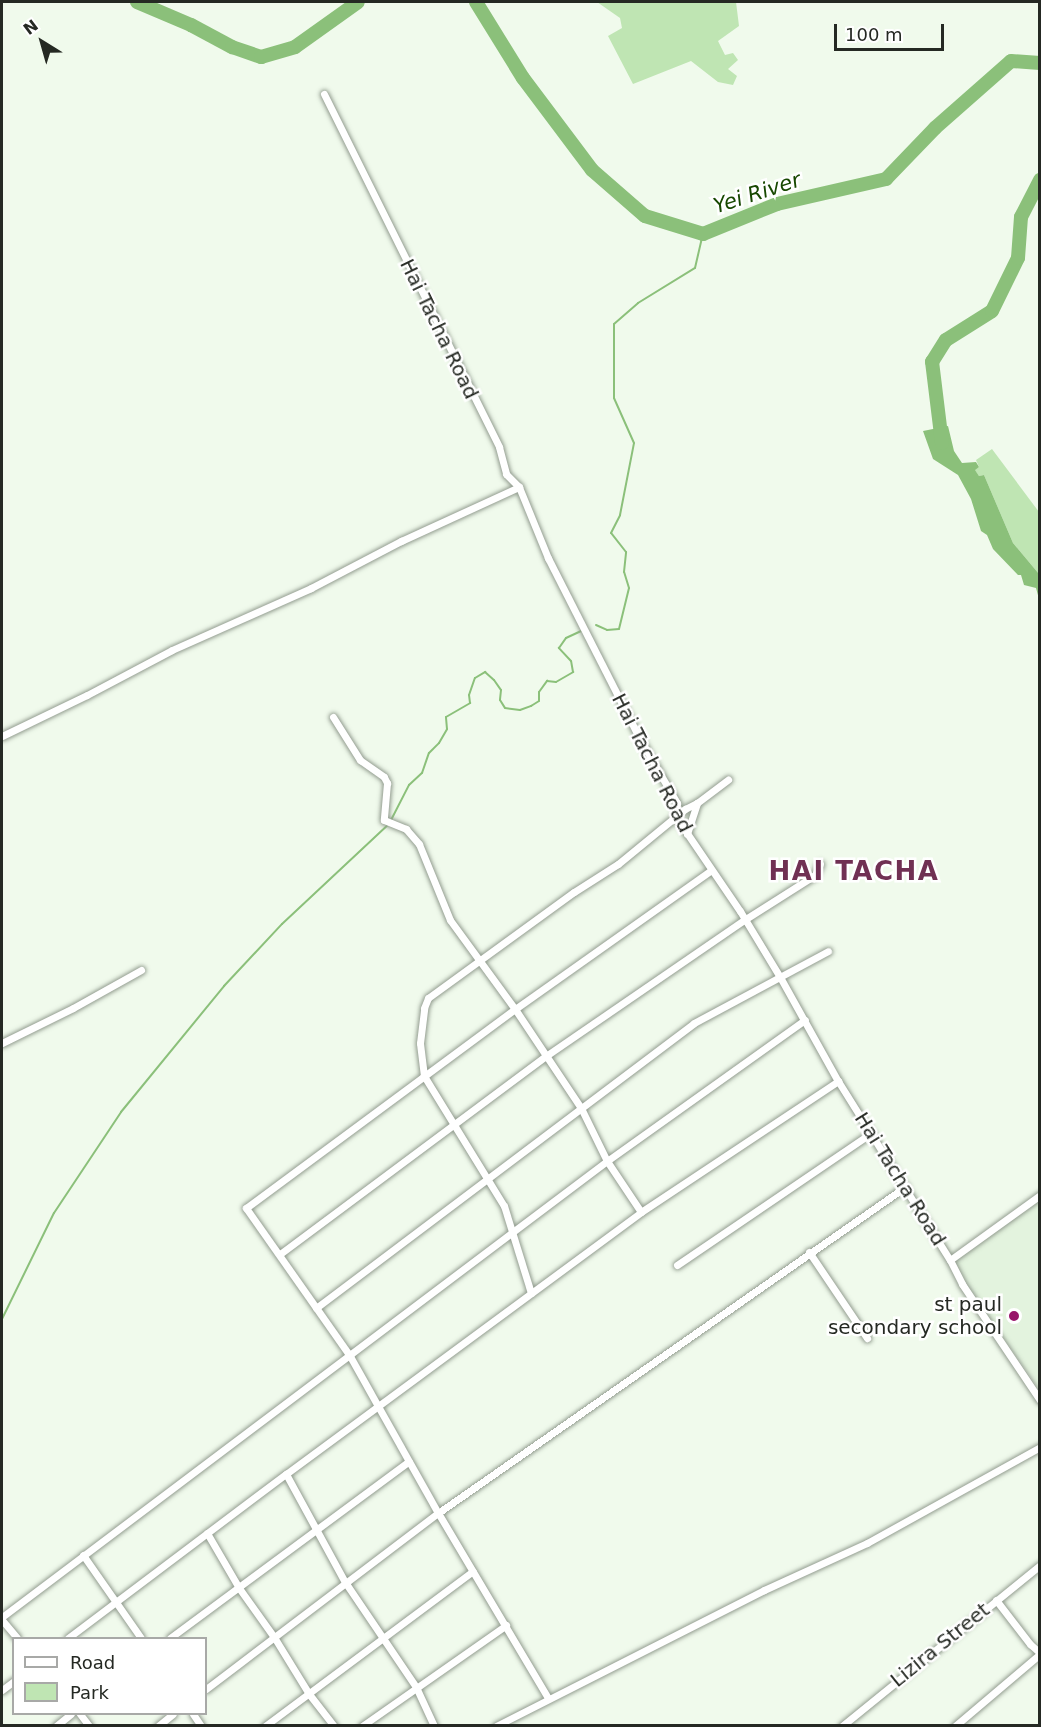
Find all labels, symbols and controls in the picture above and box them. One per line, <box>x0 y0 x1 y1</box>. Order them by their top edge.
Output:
north arrow <box>12 12 72 72</box>
scale bar <box>837 12 946 50</box>
text: N <box>20 16 42 39</box>
text: 100 m <box>845 24 903 45</box>
water label: Yei River <box>710 167 804 219</box>
street label: Hai Tacha Road <box>395 255 483 403</box>
street label: Hai Tacha Road <box>607 689 697 837</box>
district label: HAI TACHA <box>769 856 939 888</box>
street label: Hai Tacha Road <box>849 1108 951 1250</box>
place label: st paul secondary school <box>828 1292 1002 1339</box>
marker: st paul secondary school <box>1007 1309 1021 1323</box>
street label: Lizira Street <box>886 1598 994 1692</box>
legend <box>12 1637 207 1715</box>
text: Road <box>70 1652 115 1673</box>
text: Park <box>70 1682 109 1703</box>

